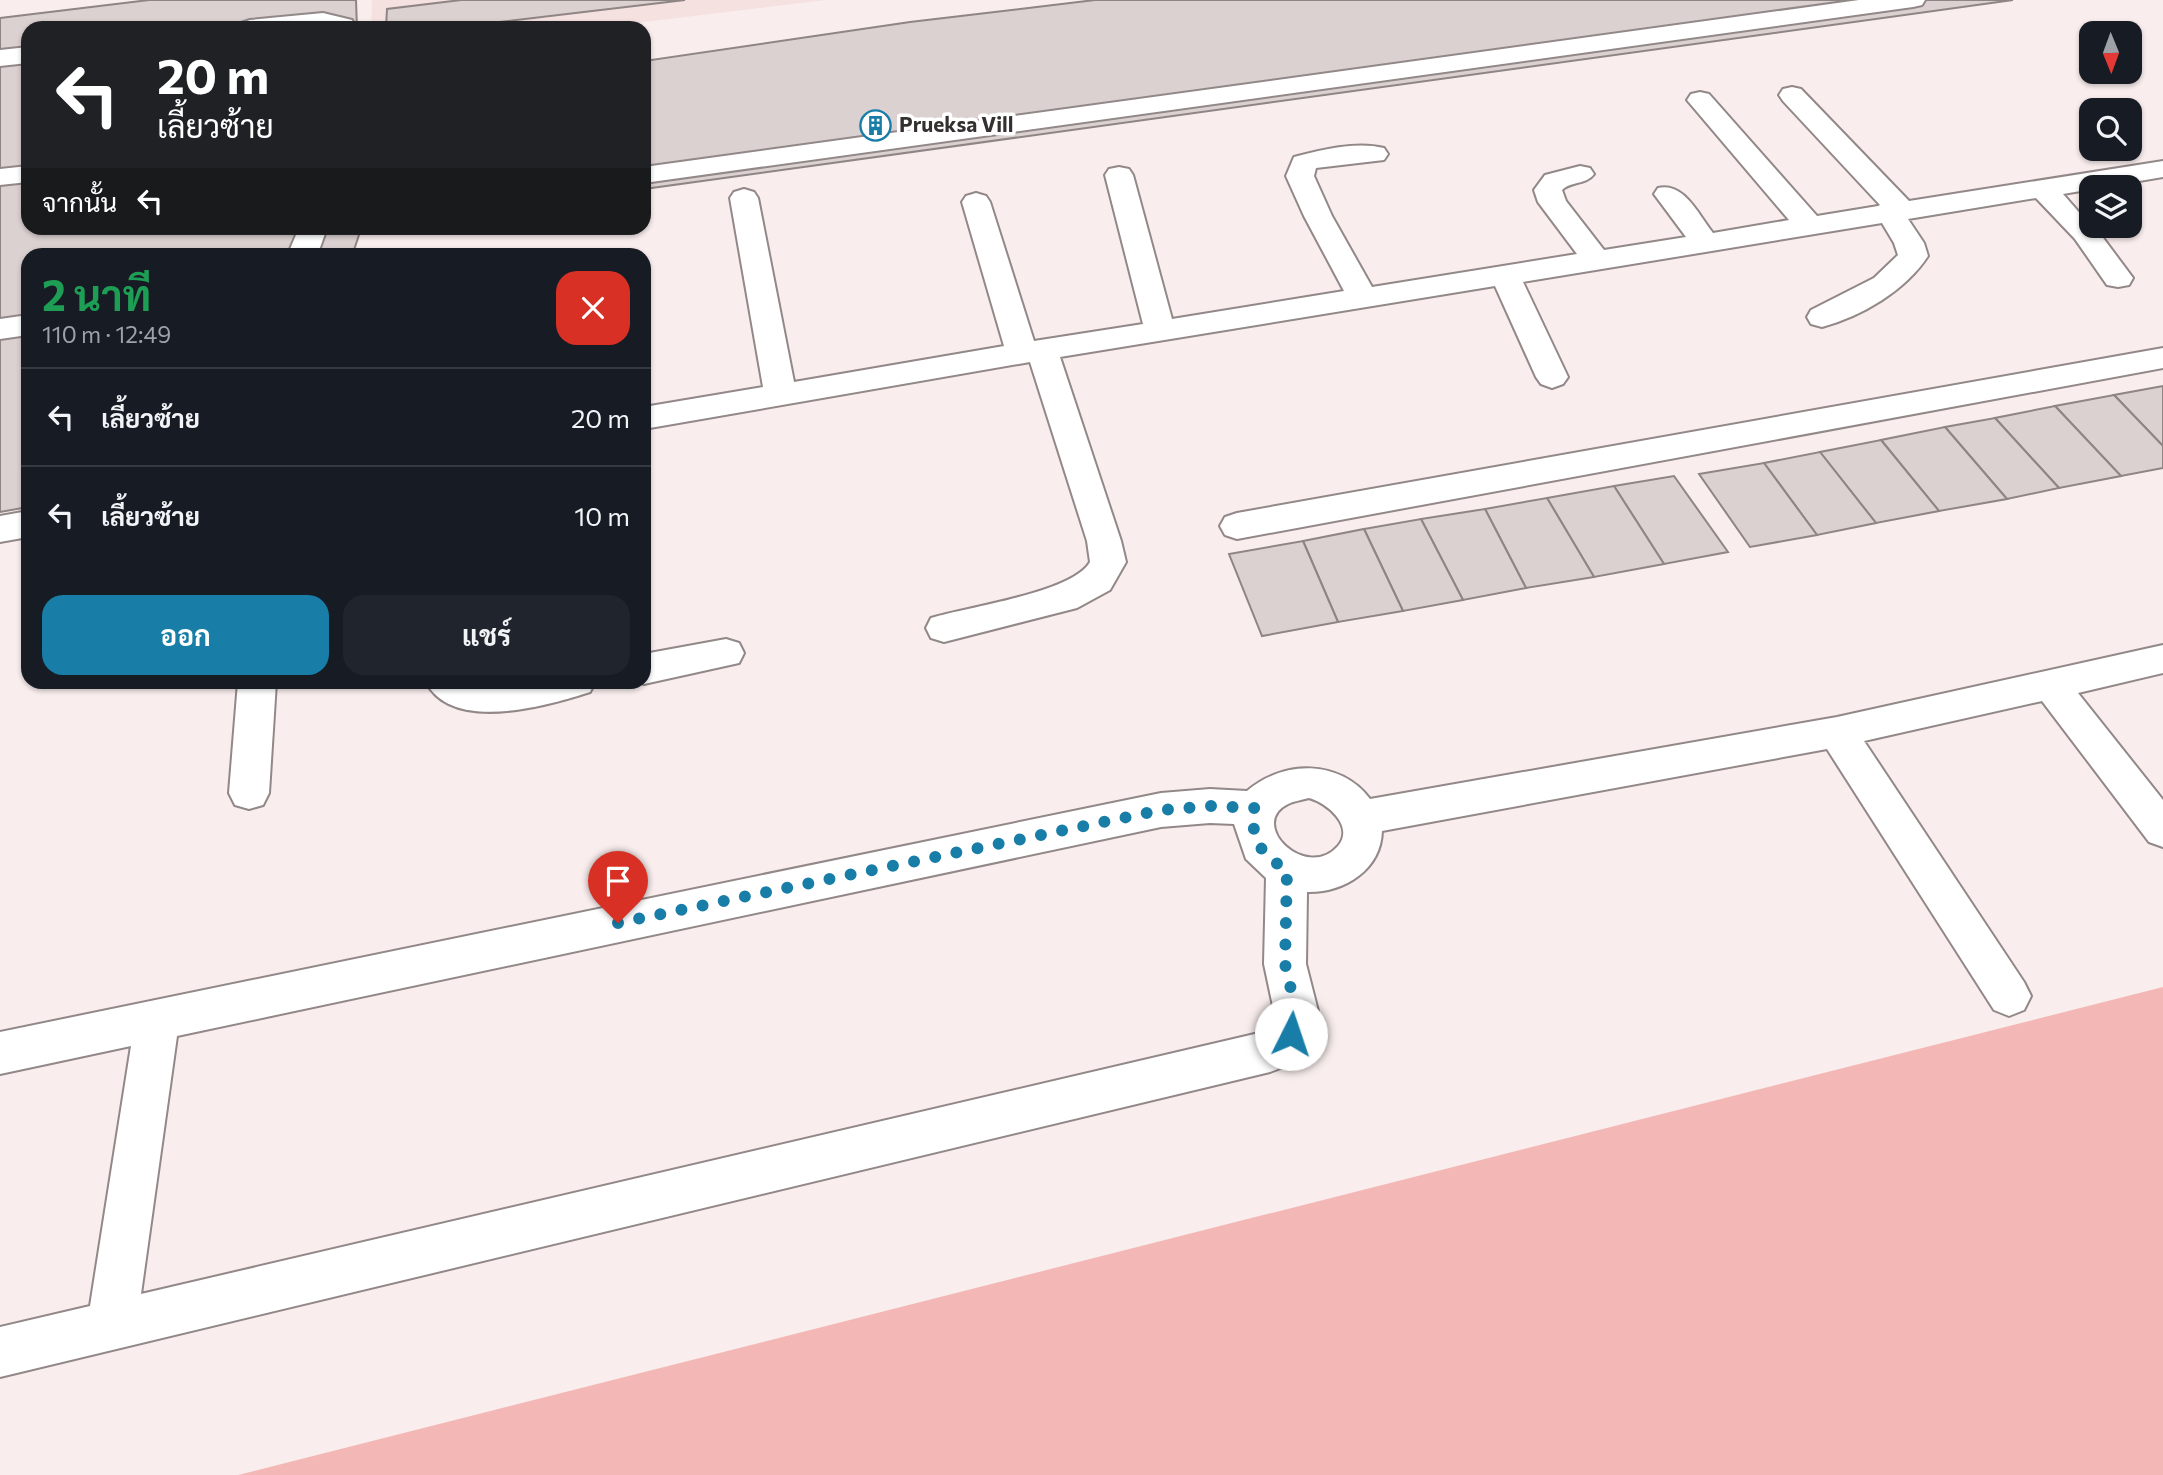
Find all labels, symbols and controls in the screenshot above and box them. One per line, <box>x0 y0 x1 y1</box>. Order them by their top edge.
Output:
north arrow <box>2079 21 2142 84</box>
map controls <box>2079 21 2142 238</box>
text: 20 m <box>157 44 269 104</box>
icon: left <box>42 49 133 140</box>
button: search <box>2079 98 2142 161</box>
text: เลี้ยวซ้าย <box>157 105 274 145</box>
building icon: Prueksa Vill <box>859 108 893 142</box>
place label: Prueksa Vill <box>899 111 1013 136</box>
button: layers <box>2079 175 2142 238</box>
icon: left <box>131 182 169 220</box>
text: จากนั้น <box>42 186 117 217</box>
text: 2 นาที <box>42 268 151 320</box>
button: close <box>556 271 630 345</box>
text: 110 m · 12:49 <box>42 320 171 348</box>
icon: left <box>42 398 80 436</box>
text: เลี้ยวซ้าย <box>101 402 200 433</box>
text: 20 m <box>571 402 630 433</box>
icon: left <box>42 496 80 534</box>
text: เลี้ยวซ้าย <box>101 500 200 531</box>
text: 10 m <box>574 500 630 531</box>
button: ออก <box>42 595 329 675</box>
button: แชร์ <box>343 595 630 675</box>
pin <box>588 851 648 923</box>
icon: arrive <box>599 862 637 900</box>
position arrow <box>1254 997 1328 1071</box>

